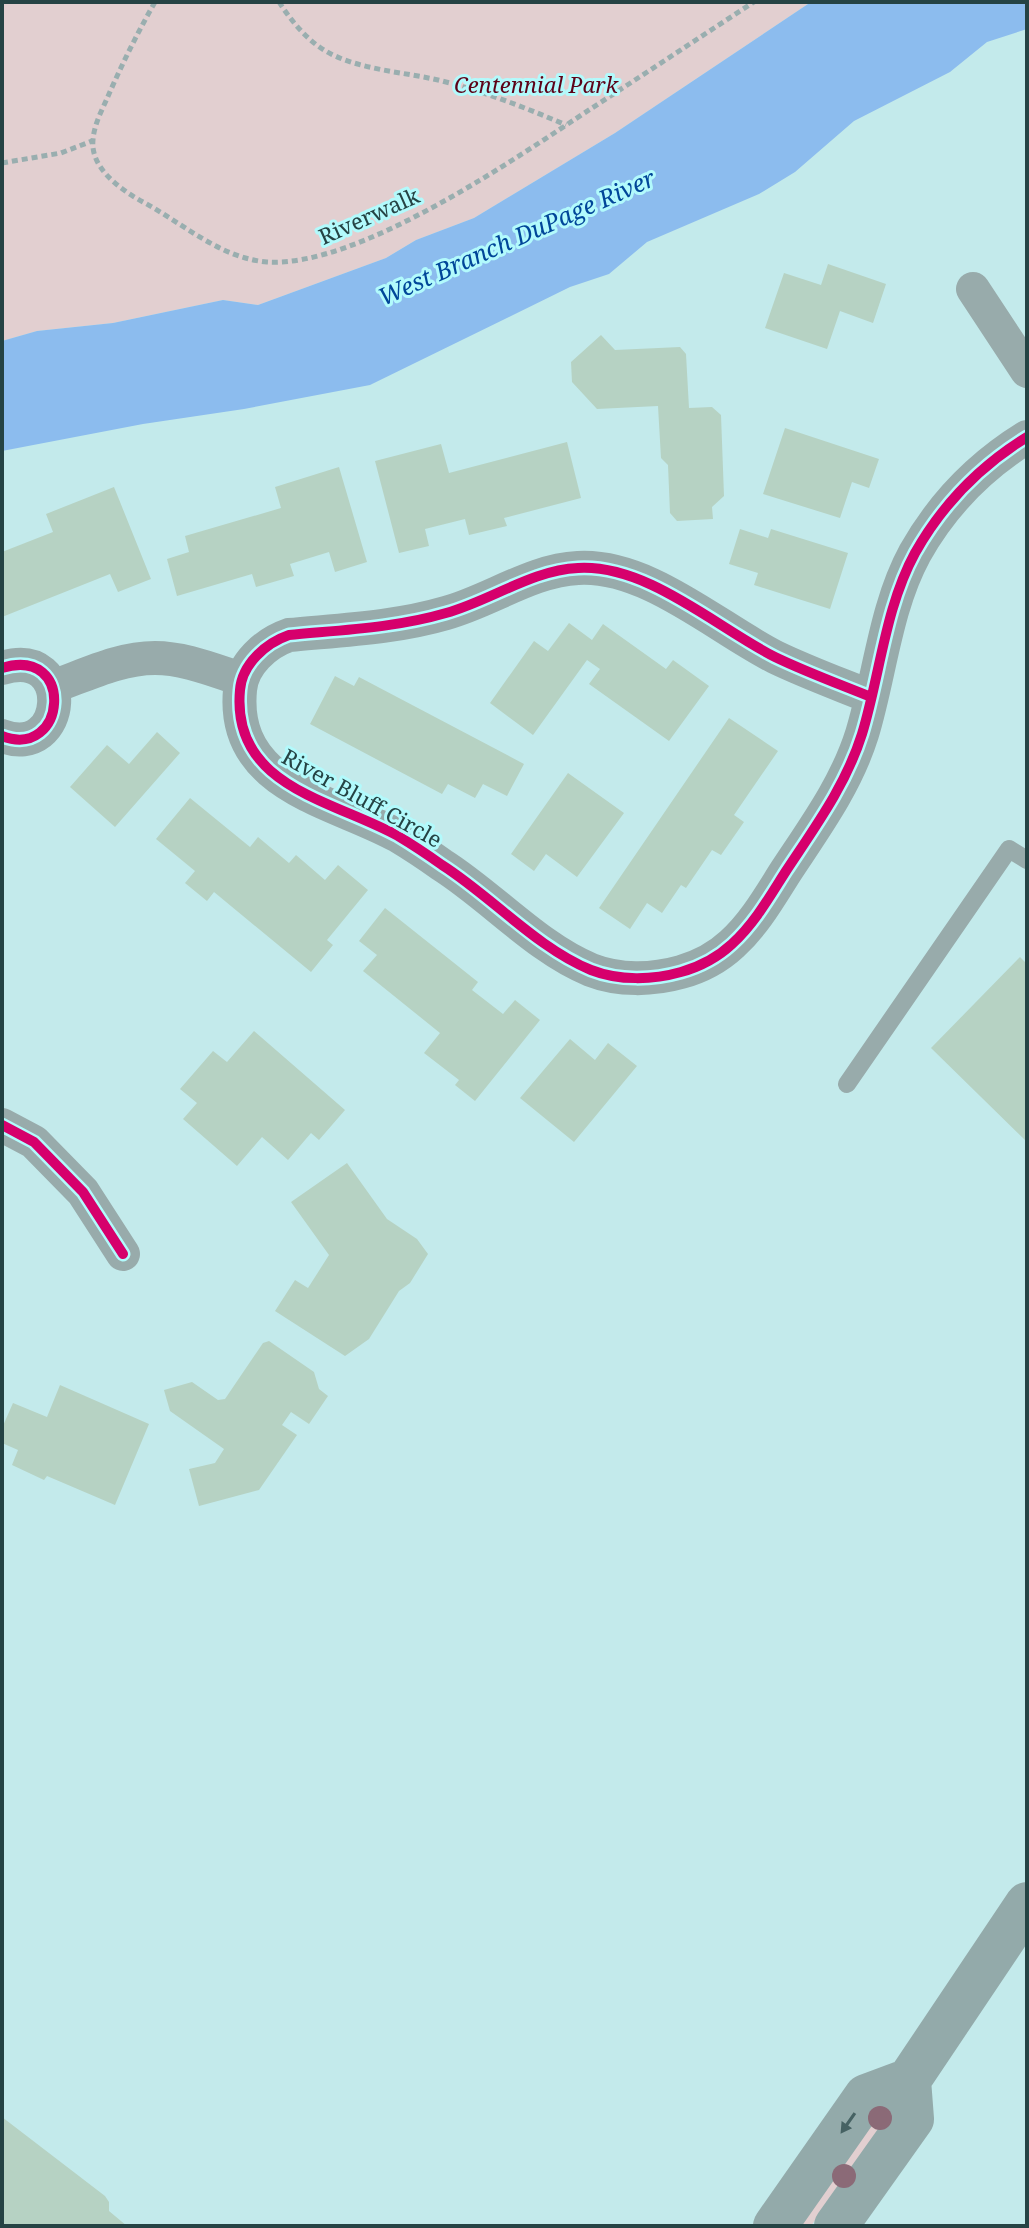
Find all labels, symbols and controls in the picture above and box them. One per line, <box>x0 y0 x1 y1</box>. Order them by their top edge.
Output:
park label: Centennial Park <box>454 69 620 99</box>
water label: West Branch DuPage River <box>373 160 661 313</box>
street label: Riverwalk <box>313 179 424 251</box>
street label: River Bluff Circle <box>277 741 448 854</box>
one-way arrow <box>840 2112 855 2133</box>

